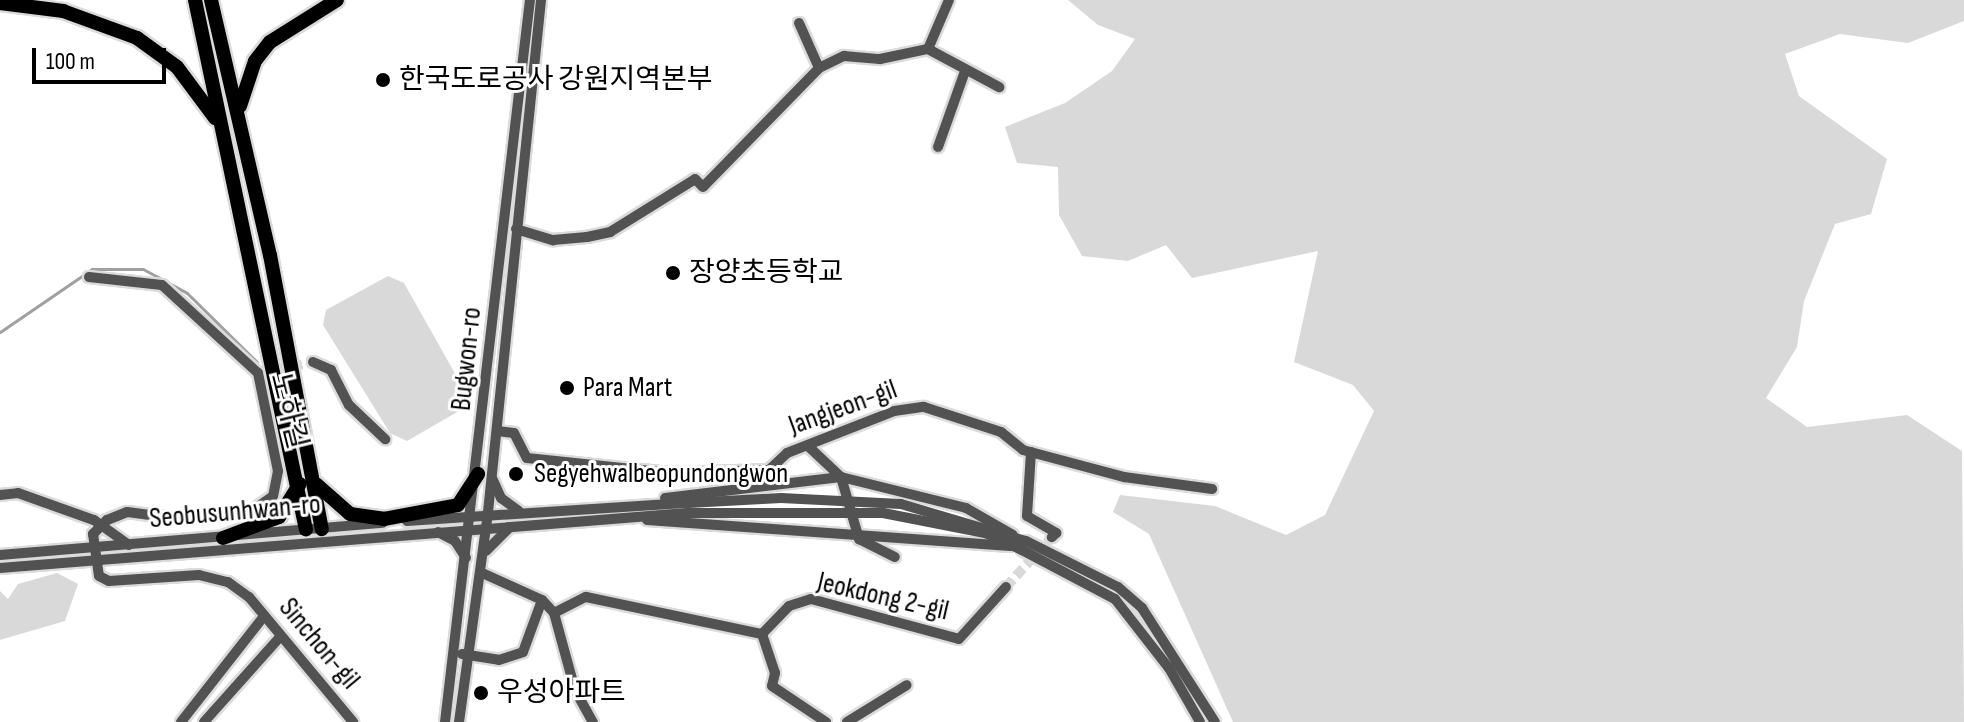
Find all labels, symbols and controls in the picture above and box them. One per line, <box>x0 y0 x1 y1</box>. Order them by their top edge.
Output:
scale bar <box>36 32 170 82</box>
text: 100 m <box>46 47 95 76</box>
place label: 한국도로공사 강원지역본부 <box>399 63 713 97</box>
marker: 한국도로공사 강원지역본부 <box>374 71 392 89</box>
place label: 장양초등학교 <box>689 256 844 290</box>
marker: 장양초등학교 <box>664 264 682 282</box>
street label: Bugwon-ro <box>445 306 489 412</box>
street label: 노하길 <box>262 369 314 453</box>
place label: Para Mart <box>583 371 672 405</box>
street label: Jangjeon-gil <box>784 373 902 443</box>
marker: Para Mart <box>558 379 576 397</box>
place label: Segyehwalbeopundongwon <box>534 457 788 491</box>
marker: Segyehwalbeopundongwon <box>505 463 527 485</box>
street label: Seobusunhwan-ro <box>148 488 322 536</box>
street label: Jeokdong 2-gil <box>814 566 952 628</box>
street label: Sinchon-gil <box>271 592 367 696</box>
place label: 우성아파트 <box>497 676 626 710</box>
marker: 우성아파트 <box>472 684 490 702</box>

